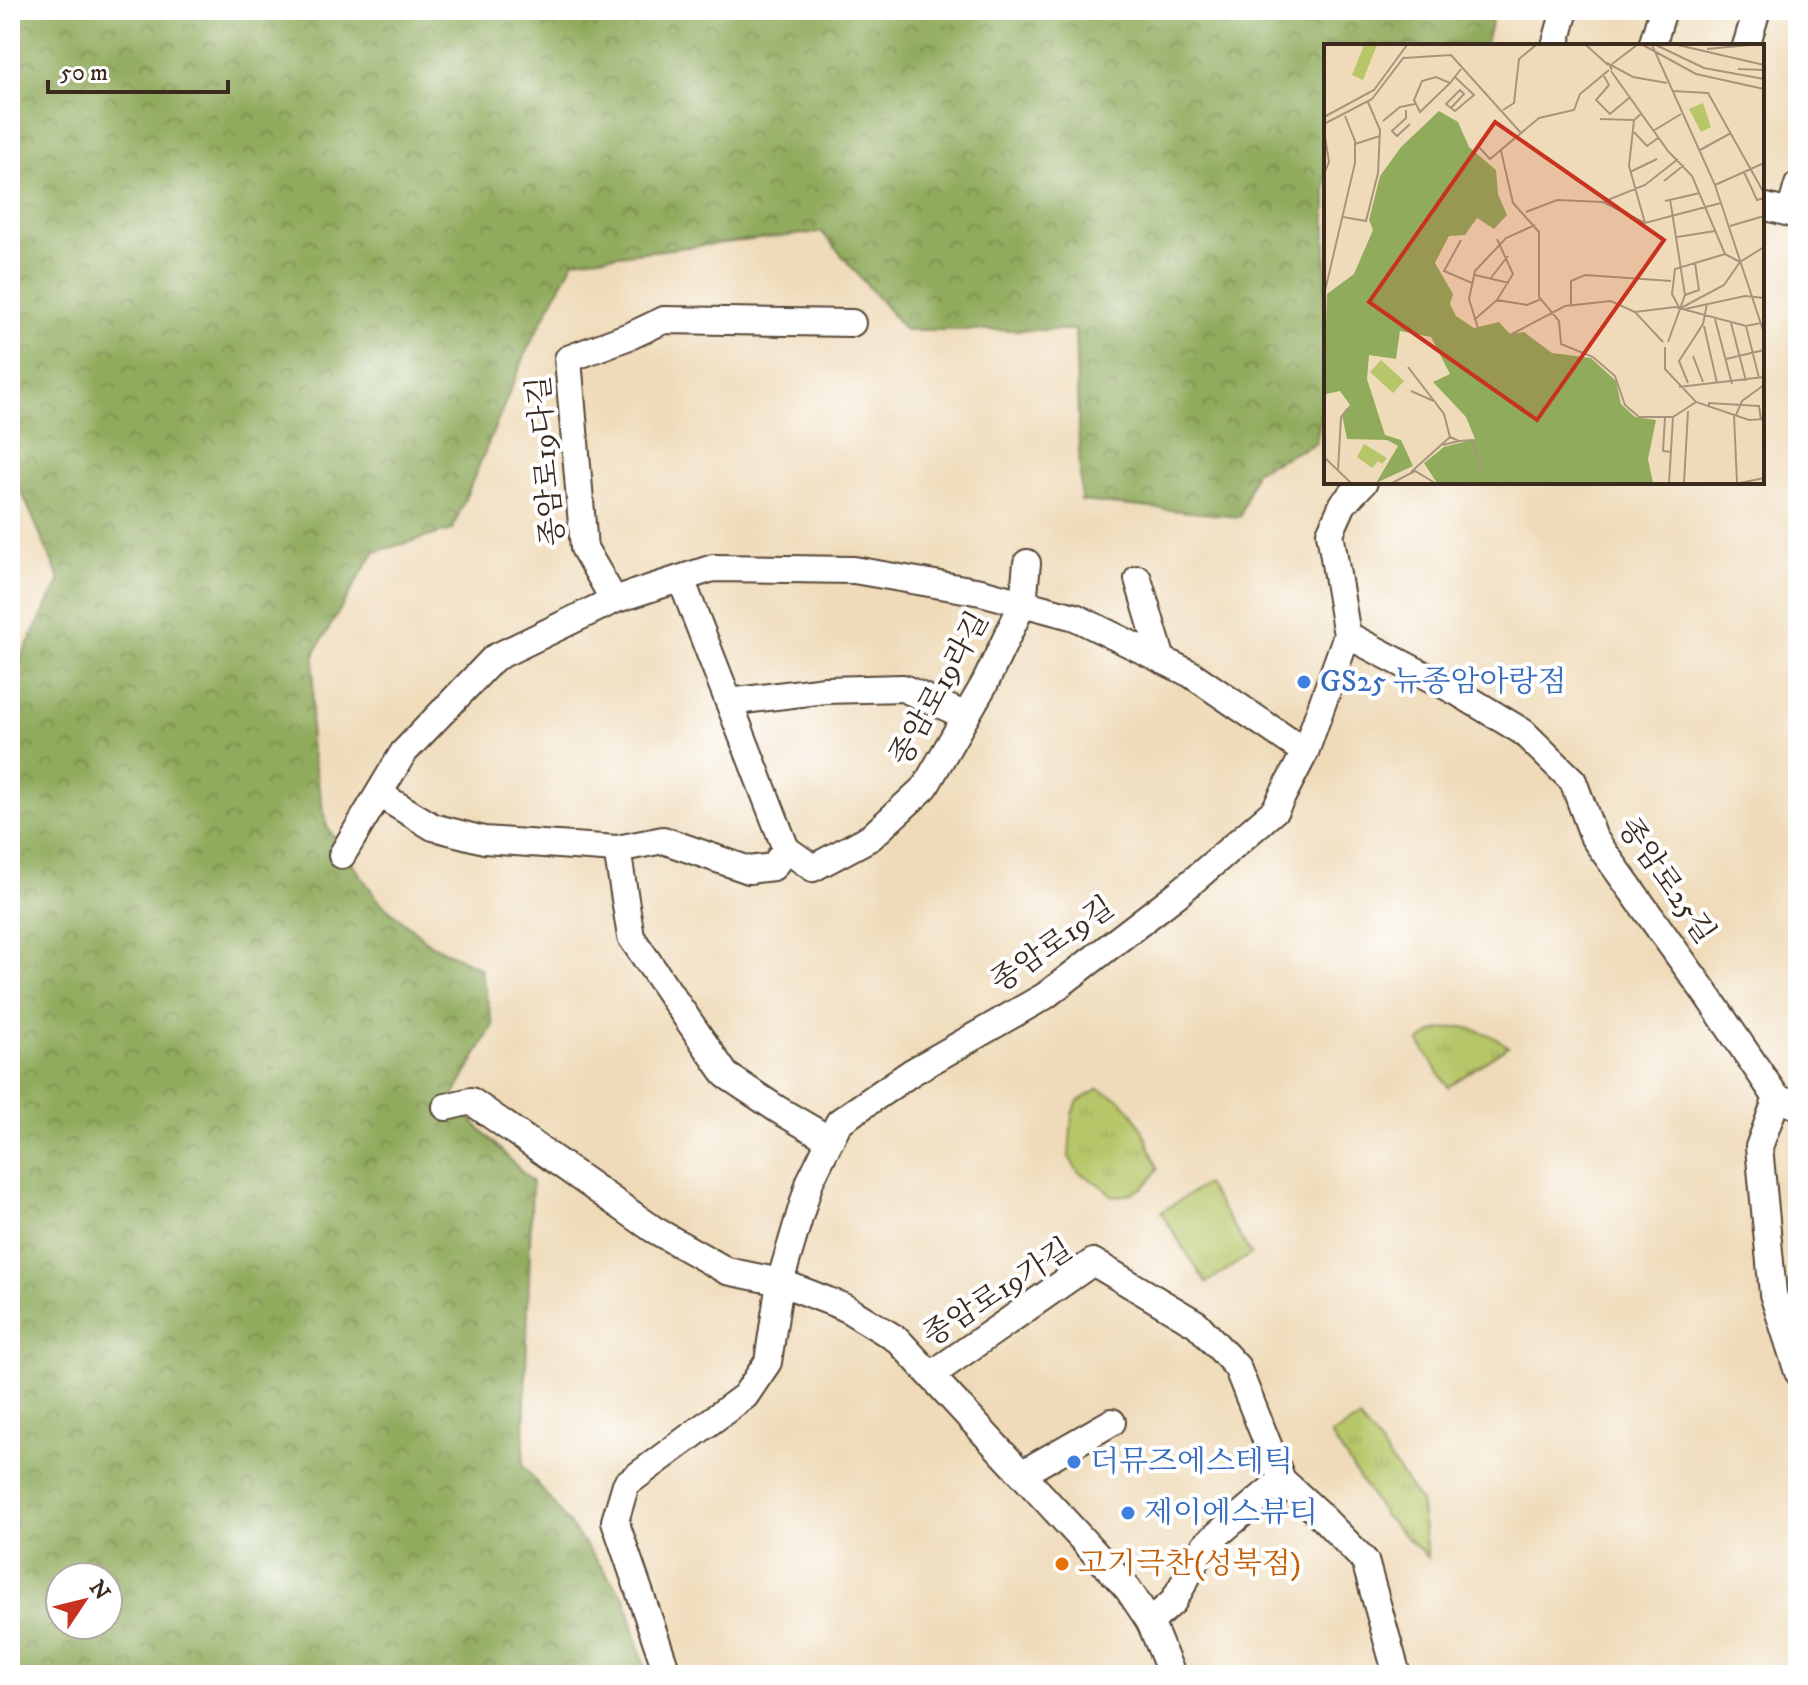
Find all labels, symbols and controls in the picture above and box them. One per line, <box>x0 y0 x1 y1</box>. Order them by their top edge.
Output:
scale bar <box>48 44 228 94</box>
inset map <box>1324 44 1764 484</box>
text: 50 m <box>60 58 108 88</box>
street label: 종암로19다길 <box>521 374 573 548</box>
street label: 종암로19라길 <box>882 605 998 773</box>
place label: GS25 뉴종암아랑점 <box>1320 664 1567 701</box>
marker: GS25 뉴종암아랑점 <box>1295 673 1313 691</box>
street label: 종암로25길 <box>1609 811 1723 951</box>
street label: 종암로19길 <box>984 889 1122 1001</box>
street label: 종암로19가길 <box>916 1231 1080 1355</box>
place label: 더뮤즈에스테틱 <box>1090 1444 1293 1481</box>
marker: 더뮤즈에스테틱 <box>1065 1453 1083 1471</box>
place label: 제이에스뷰티 <box>1144 1495 1318 1532</box>
marker: 제이에스뷰티 <box>1119 1504 1137 1522</box>
place label: 고기극찬(성북점) <box>1078 1546 1301 1583</box>
marker: 고기극찬(성북점) <box>1053 1555 1071 1573</box>
north arrow <box>44 1561 124 1641</box>
text: N <box>83 1575 115 1606</box>

